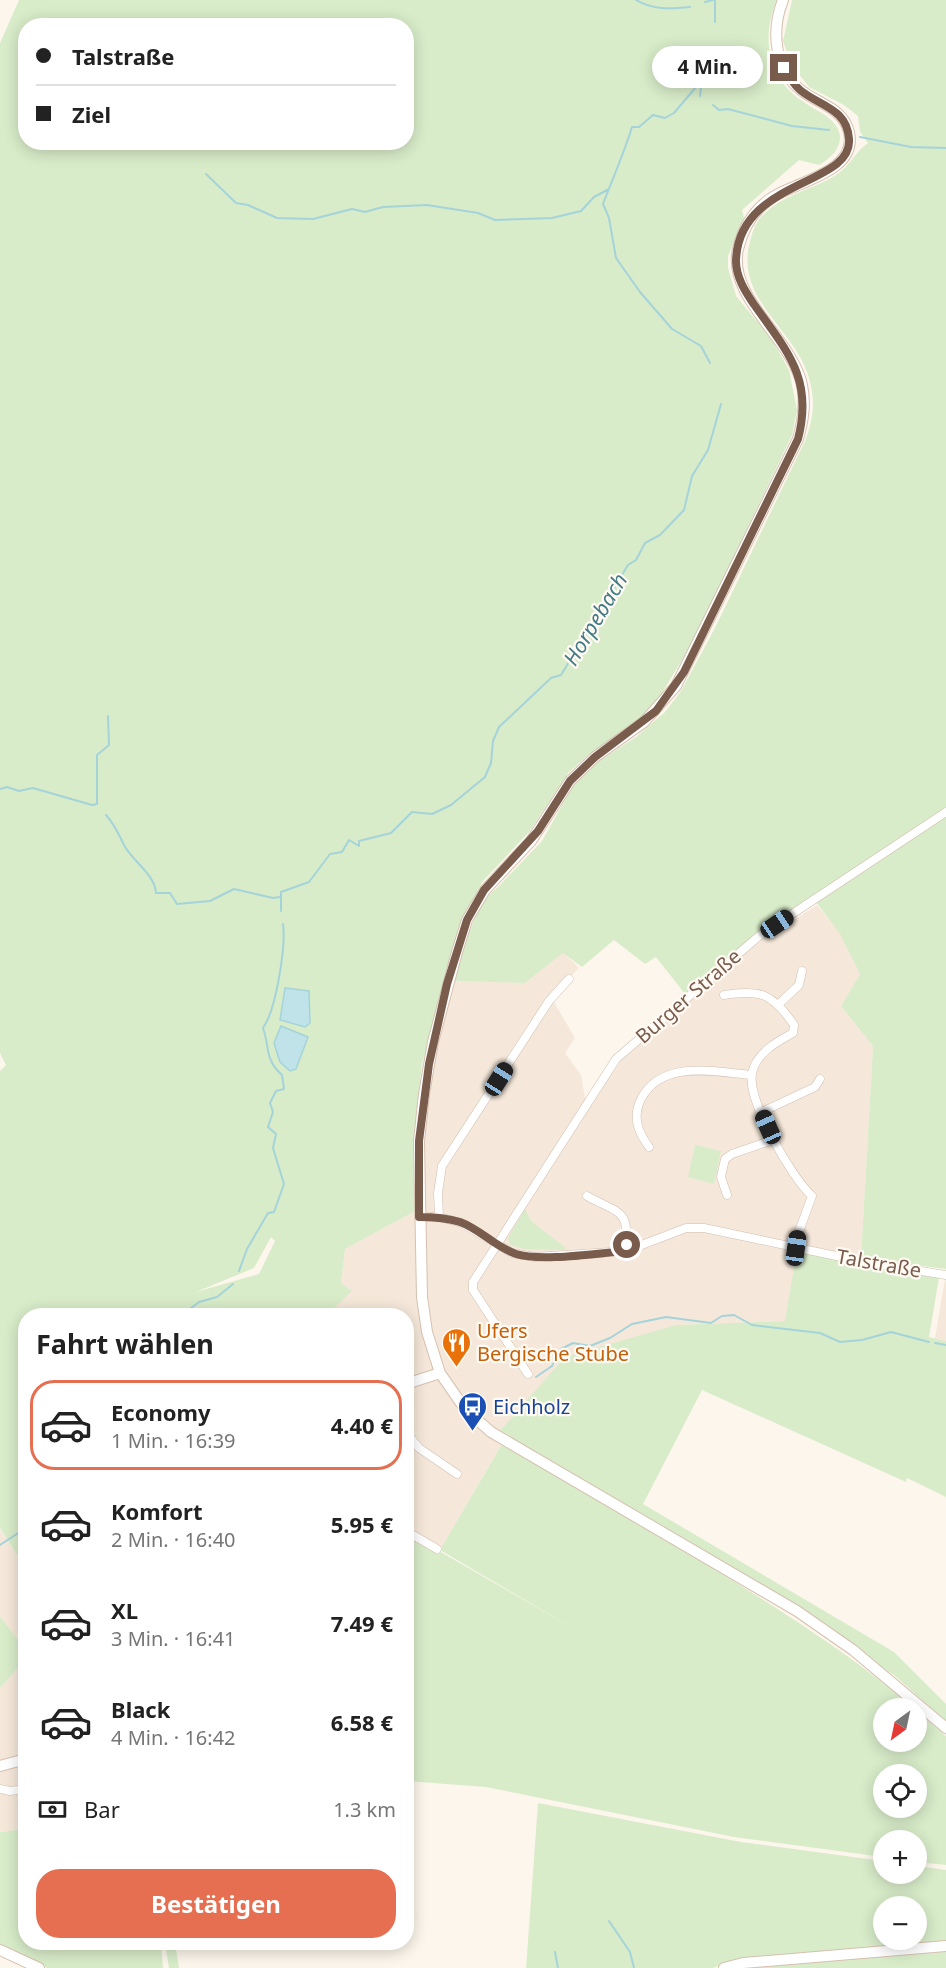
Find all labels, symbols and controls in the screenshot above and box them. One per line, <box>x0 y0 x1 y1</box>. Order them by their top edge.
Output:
text: Talstraße <box>72 41 174 71</box>
callout: 4 Min. <box>652 47 763 89</box>
text: 4 Min. <box>677 53 738 80</box>
route end <box>770 54 797 81</box>
text: Ziel <box>72 99 111 129</box>
water label: Horpebach <box>557 568 633 670</box>
car <box>757 906 797 942</box>
street label: Burger Straße <box>629 943 747 1049</box>
car <box>482 1059 516 1099</box>
car <box>752 1107 784 1147</box>
car <box>785 1229 807 1267</box>
route start <box>613 1231 640 1258</box>
street label: Talstraße <box>834 1242 924 1284</box>
place label: Ufers Bergische Stube <box>477 1317 629 1367</box>
text: Fahrt wählen <box>36 1325 214 1362</box>
restaurant icon: Ufers Bergische Stube <box>440 1326 472 1368</box>
bus stop icon: Eichholz <box>456 1390 488 1432</box>
place label: Eichholz <box>493 1393 570 1420</box>
text: Economy <box>111 1397 210 1427</box>
icon: car <box>39 1398 93 1452</box>
text: 4.40 € <box>331 1410 393 1440</box>
text: 1 Min. · 16:39 <box>111 1427 236 1454</box>
text: Komfort <box>111 1496 202 1526</box>
icon: car <box>39 1497 93 1551</box>
text: 5.95 € <box>331 1509 393 1539</box>
text: 2 Min. · 16:40 <box>111 1526 236 1553</box>
text: XL <box>111 1595 138 1625</box>
icon: car <box>39 1596 93 1650</box>
text: 7.49 € <box>331 1608 393 1638</box>
text: 3 Min. · 16:41 <box>111 1625 236 1652</box>
text: Black <box>111 1694 170 1724</box>
icon: car <box>39 1695 93 1749</box>
north arrow <box>873 1698 927 1752</box>
map controls <box>873 1698 927 1950</box>
text: 6.58 € <box>331 1707 393 1737</box>
text: 4 Min. · 16:42 <box>111 1724 236 1751</box>
button: locate <box>873 1764 927 1818</box>
icon: cash <box>36 1793 69 1826</box>
text: Bar <box>84 1794 120 1824</box>
text: 1.3 km <box>333 1796 396 1823</box>
button: + <box>873 1830 927 1884</box>
button: Bestätigen <box>36 1869 396 1938</box>
button: − <box>873 1896 927 1950</box>

